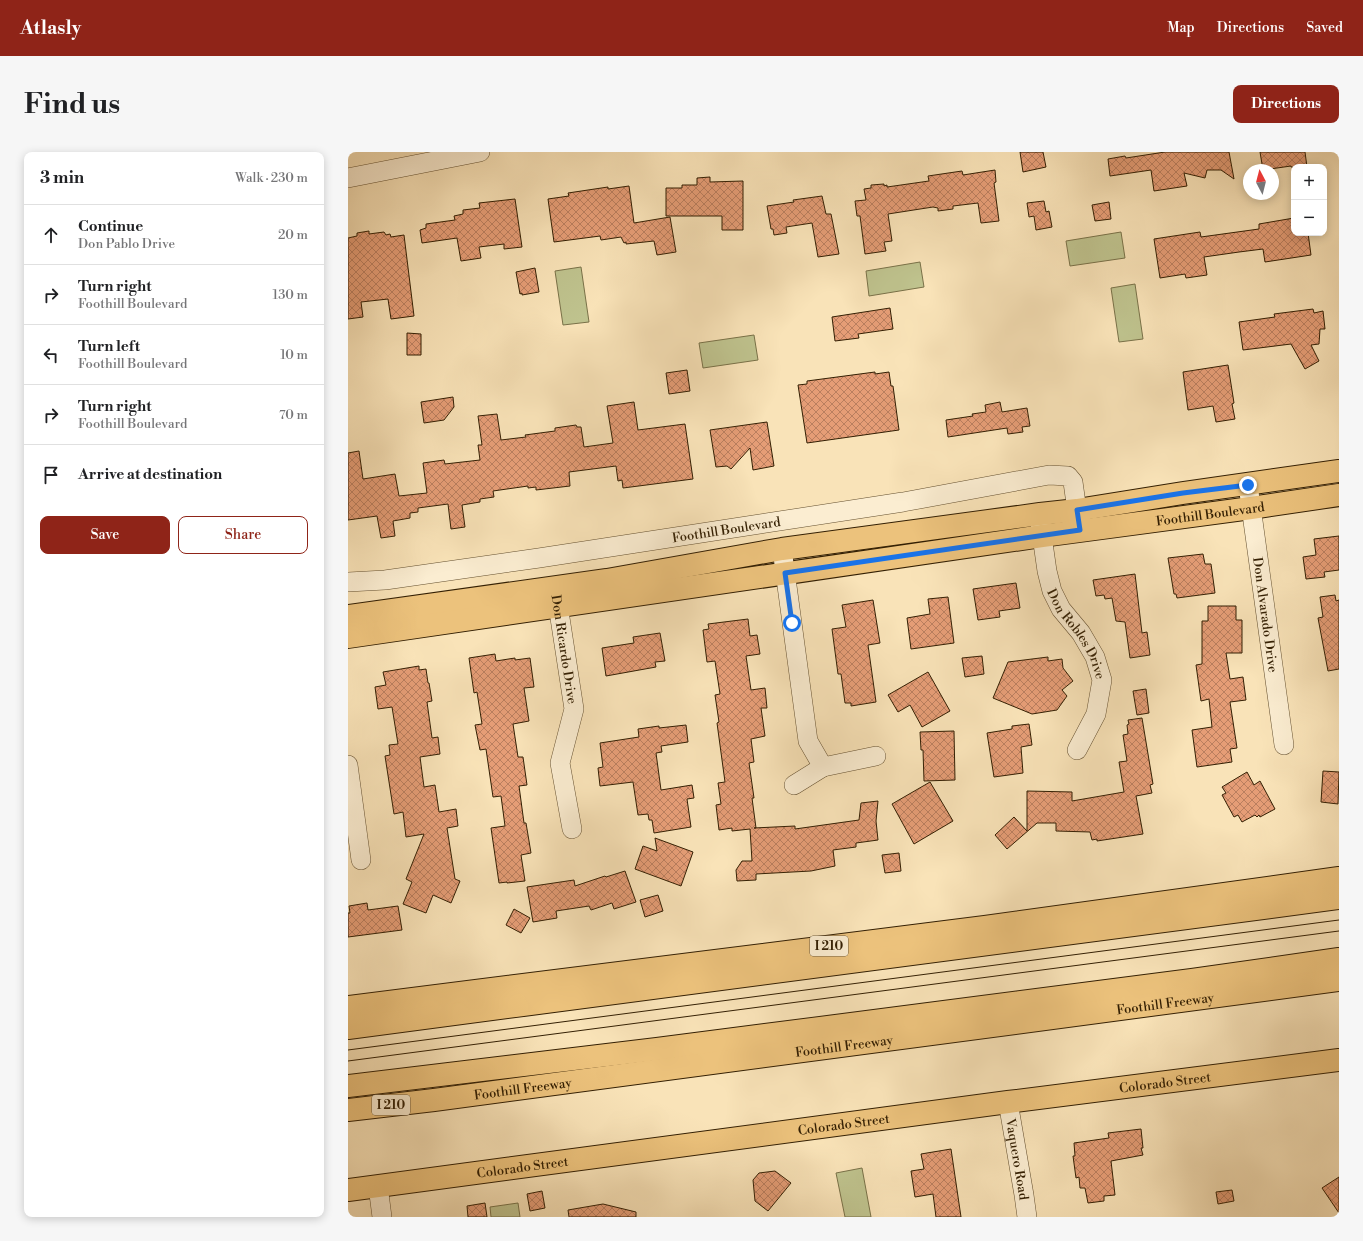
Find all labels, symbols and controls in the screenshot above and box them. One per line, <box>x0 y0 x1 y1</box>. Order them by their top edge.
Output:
text: Atlasly <box>20 16 81 40</box>
text: Map <box>1167 19 1195 37</box>
text: Directions <box>1217 19 1284 37</box>
text: Saved <box>1306 19 1343 37</box>
button: Directions <box>1233 85 1339 123</box>
text: Find us <box>24 87 120 122</box>
north arrow <box>1243 164 1279 200</box>
map controls <box>1291 164 1327 236</box>
button: + <box>1291 164 1327 200</box>
text: 3 min <box>40 167 84 189</box>
text: Walk · 230 m <box>235 170 308 186</box>
button: − <box>1291 200 1327 236</box>
text: Continue <box>78 217 143 236</box>
icon: ahead <box>40 224 62 246</box>
text: 20 m <box>278 227 308 243</box>
text: Don Pablo Drive <box>78 236 175 252</box>
text: Turn right <box>78 277 152 296</box>
icon: right <box>40 284 62 306</box>
text: 130 m <box>273 287 308 303</box>
text: Foothill Boulevard <box>78 296 187 312</box>
text: Turn left <box>78 337 140 356</box>
icon: left <box>40 344 62 366</box>
text: 10 m <box>280 347 308 363</box>
text: Foothill Boulevard <box>78 356 187 372</box>
text: Turn right <box>78 397 152 416</box>
icon: right <box>40 404 62 426</box>
text: 70 m <box>279 407 308 423</box>
text: Foothill Boulevard <box>78 416 187 432</box>
icon: arrive <box>40 464 62 486</box>
text: Arrive at destination <box>78 465 222 484</box>
route end <box>1239 476 1257 494</box>
street label: Foothill Boulevard <box>1155 499 1266 530</box>
street label: Foothill Boulevard <box>671 514 782 546</box>
button: Save <box>40 516 170 554</box>
button: Share <box>178 516 308 554</box>
street label: Don Alvarado Drive <box>1249 556 1281 674</box>
street label: Don Robles Drive <box>1043 586 1108 682</box>
street label: Don Ricardo Drive <box>548 594 580 706</box>
route start <box>783 614 801 632</box>
road number: I 210 <box>810 936 848 956</box>
street label: Foothill Freeway <box>1115 990 1216 1018</box>
street label: Foothill Freeway <box>794 1032 894 1061</box>
street label: Colorado Street <box>1118 1069 1212 1097</box>
street label: Foothill Freeway <box>473 1075 573 1104</box>
road number: I 210 <box>372 1095 410 1115</box>
street label: Colorado Street <box>797 1111 891 1139</box>
street label: Vaquero Road <box>1002 1116 1032 1202</box>
street label: Colorado Street <box>476 1154 570 1182</box>

